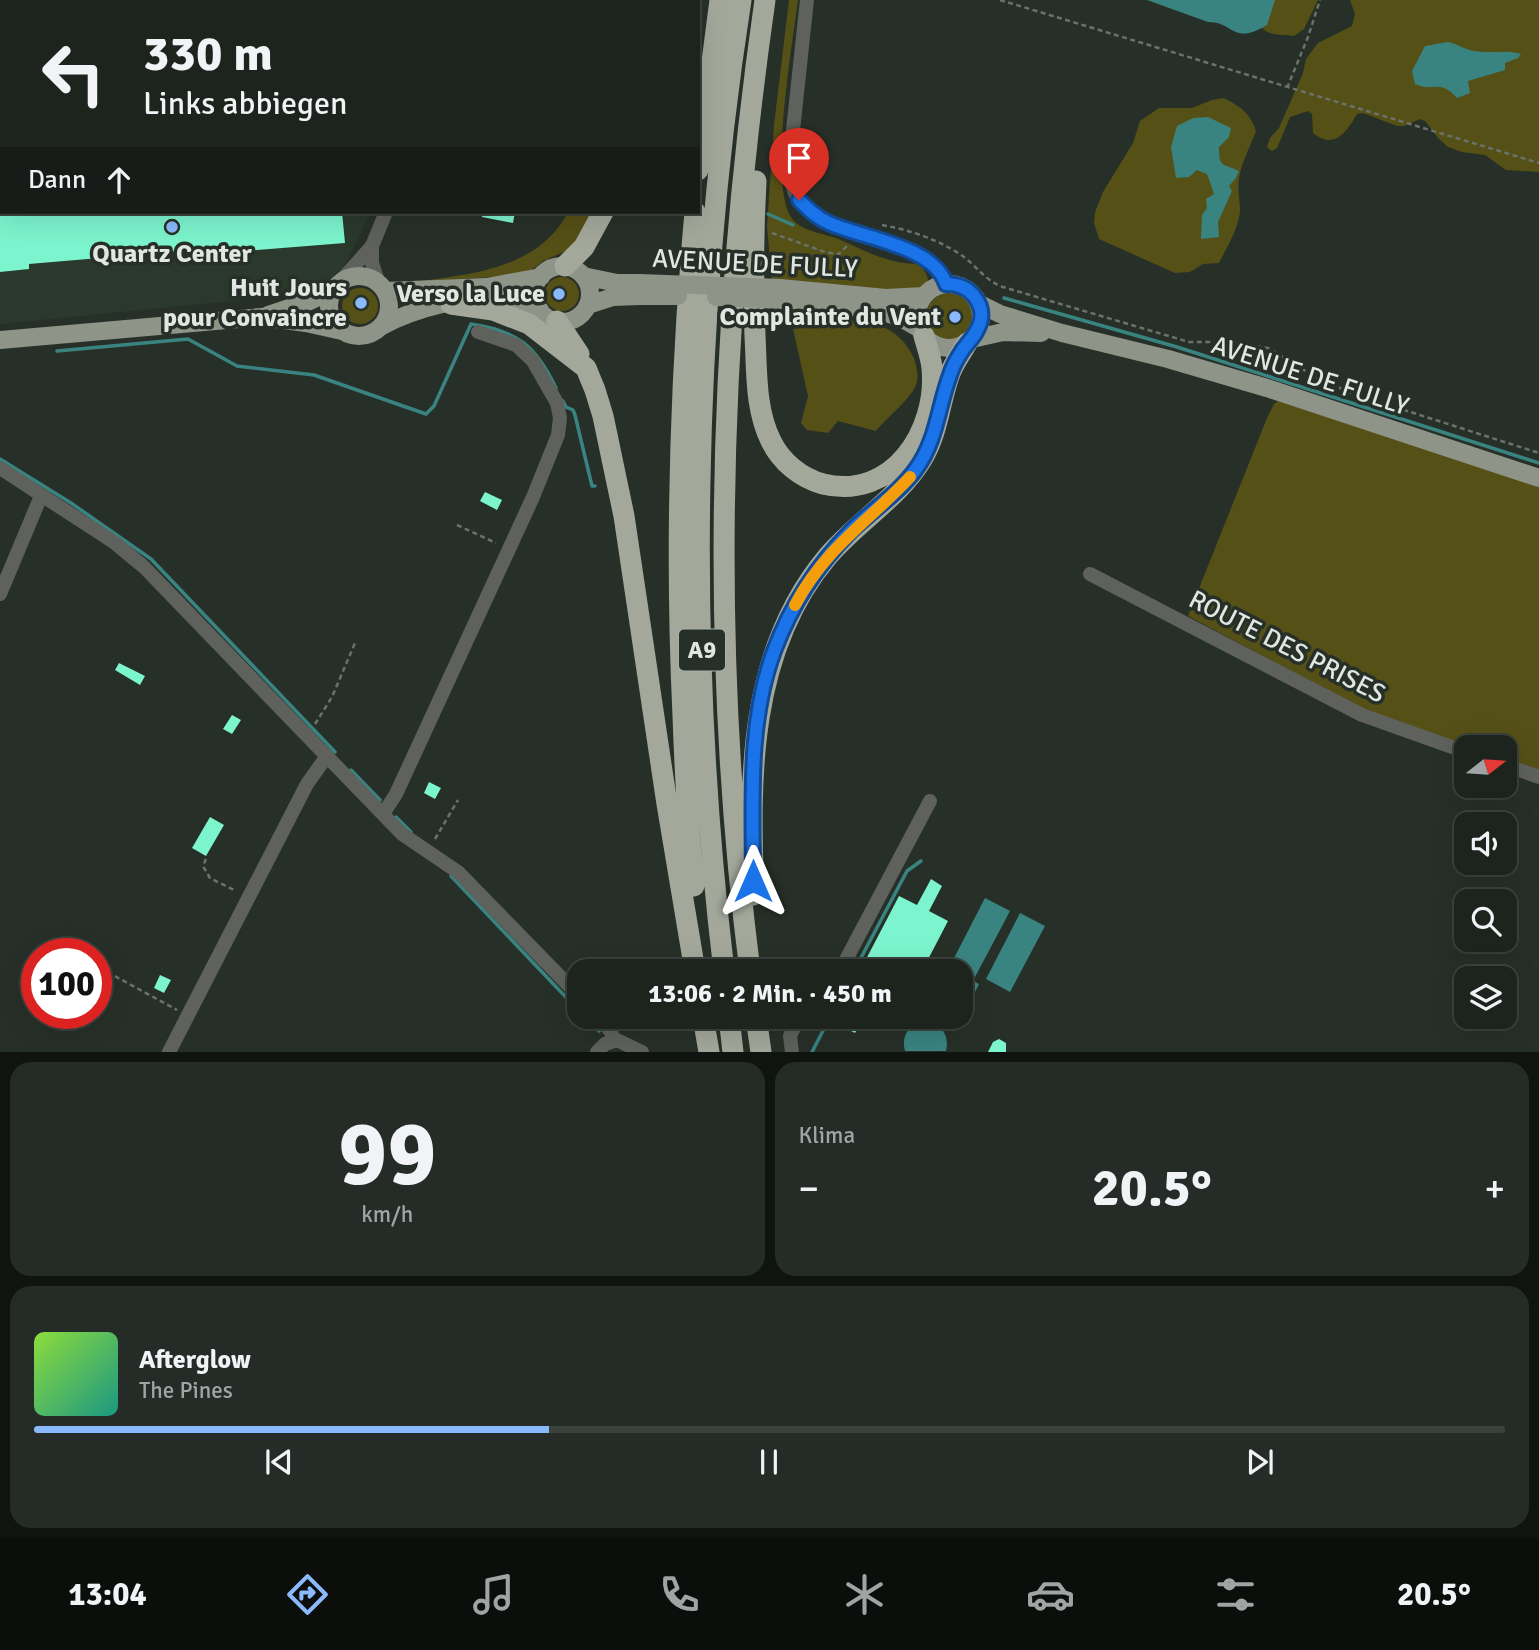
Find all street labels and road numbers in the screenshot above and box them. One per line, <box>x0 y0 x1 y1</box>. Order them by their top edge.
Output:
street label: AVENUE DE FULLY <box>652 243 858 285</box>
street label: AVENUE DE FULLY <box>1207 329 1413 423</box>
street label: ROUTE DES PRISES <box>1183 584 1391 710</box>
road number: A9 <box>679 630 725 670</box>

